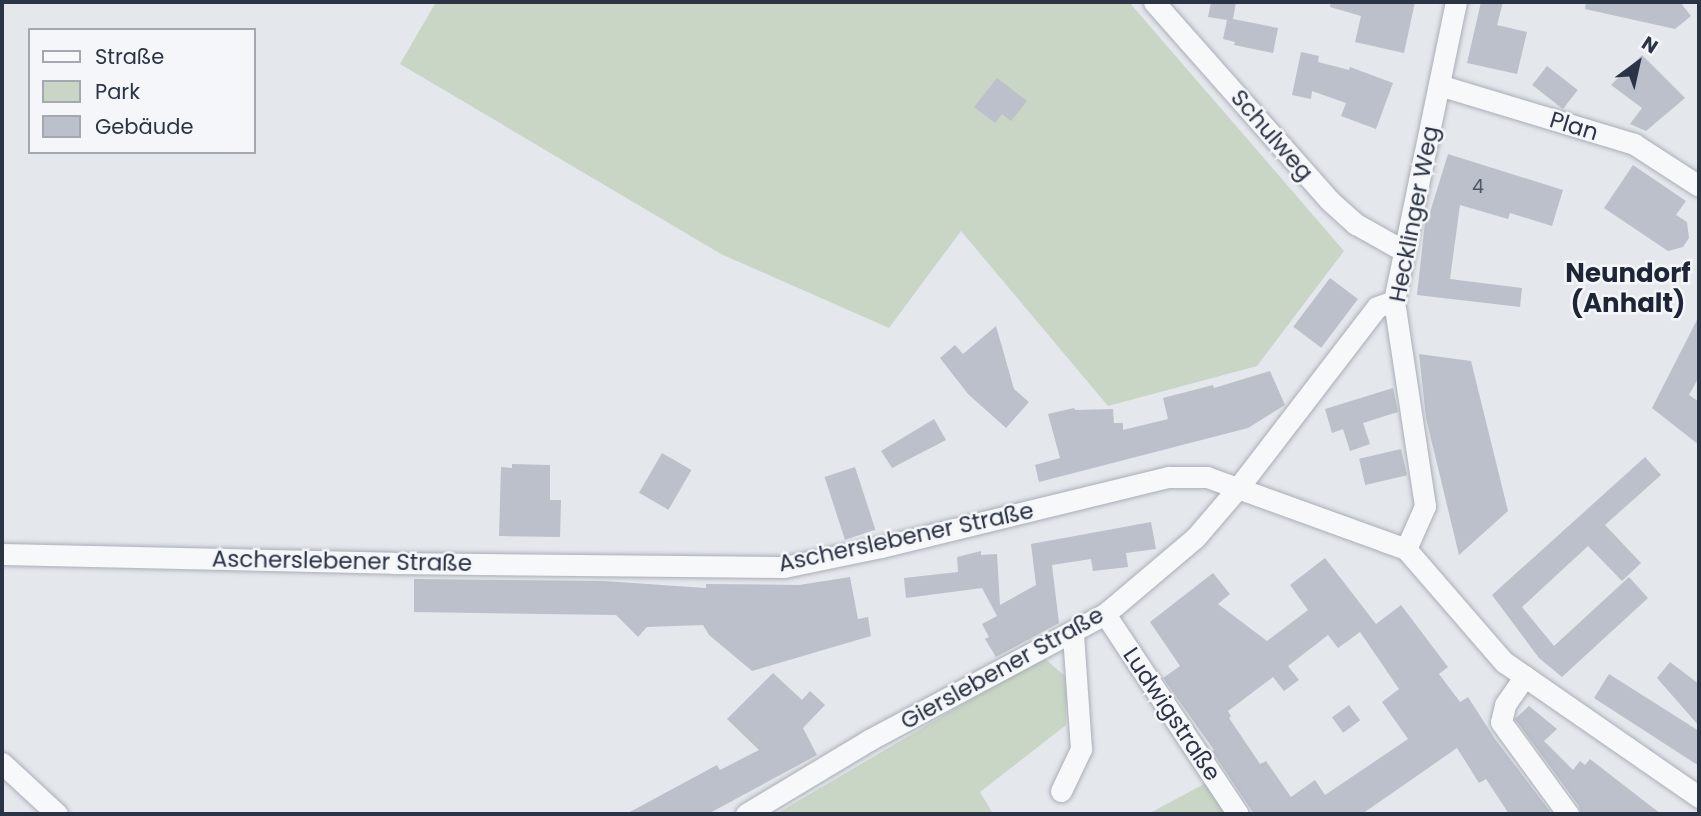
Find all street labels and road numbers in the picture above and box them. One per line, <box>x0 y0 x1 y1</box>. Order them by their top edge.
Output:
street label: Schulweg <box>1225 84 1319 186</box>
street label: Plan <box>1546 106 1602 146</box>
street label: Hecklinger Weg <box>1383 124 1445 304</box>
street label: Ascherslebener Straße <box>776 496 1036 578</box>
street label: Ascherslebener Straße <box>212 545 472 577</box>
street label: Gierslebener Straße <box>896 601 1108 735</box>
street label: Ludwigstraße <box>1117 642 1227 786</box>

